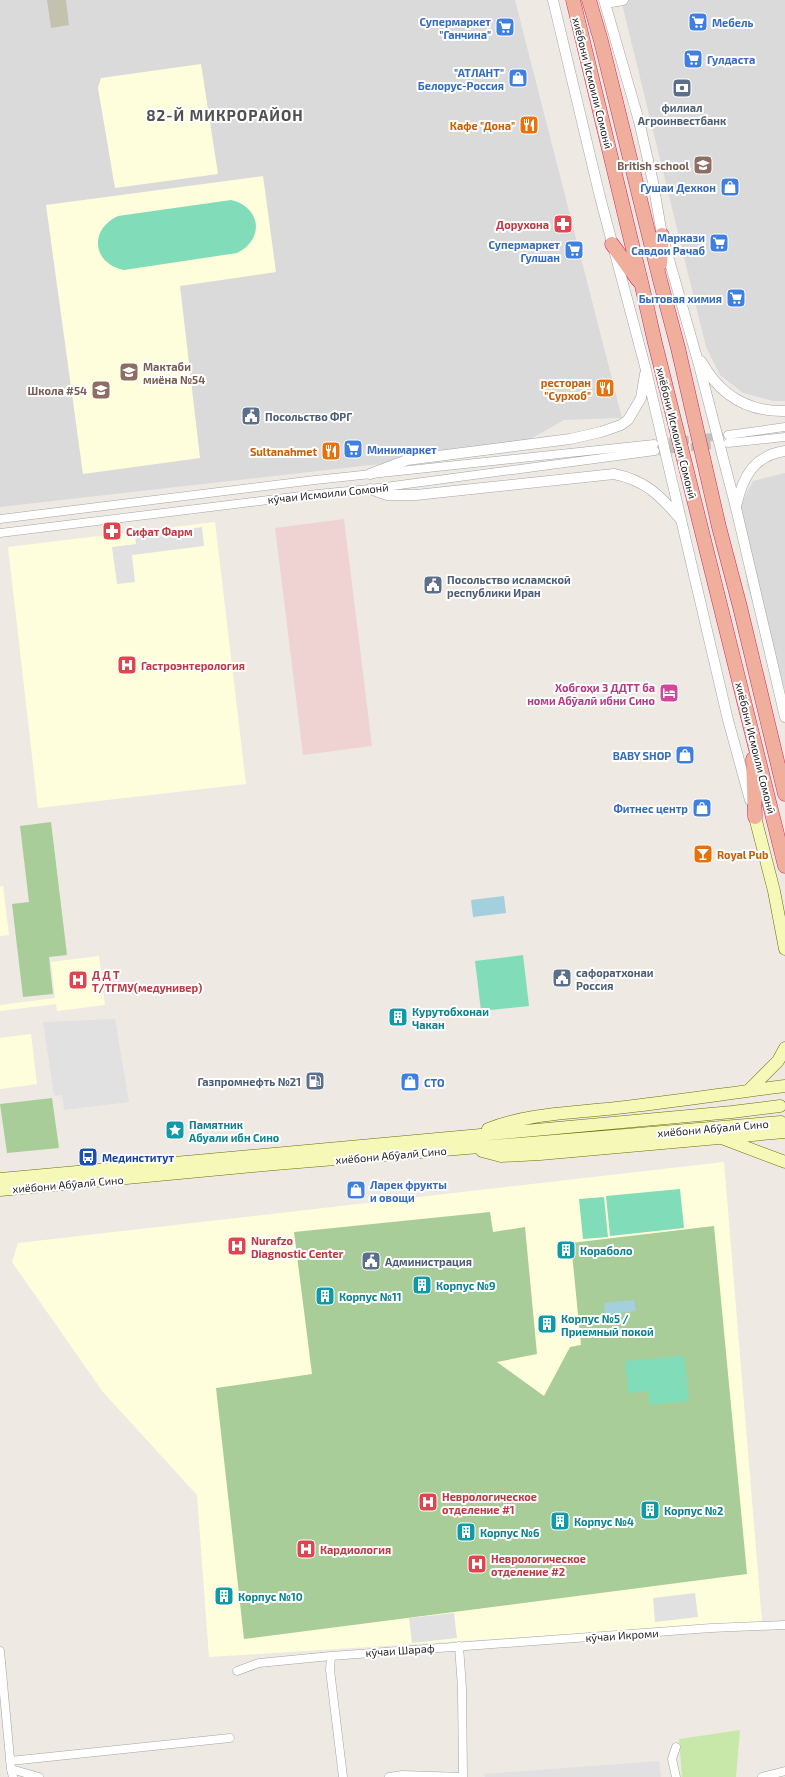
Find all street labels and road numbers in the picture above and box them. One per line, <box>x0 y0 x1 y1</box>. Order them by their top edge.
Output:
street label: хиёбони Исмоили Сомонӣ <box>570 16 616 150</box>
street label: хиёбони Исмоили Сомонӣ <box>654 366 700 500</box>
street label: кӯчаи Исмоили Сомонӣ <box>267 480 389 507</box>
street label: хиёбони Исмоили Сомонӣ <box>733 681 779 815</box>
street label: хиёбони Абӯалӣ Сино <box>657 1117 769 1140</box>
street label: хиёбони Абӯалӣ Сино <box>335 1144 447 1167</box>
street label: хиёбони Абӯалӣ Сино <box>12 1173 124 1196</box>
street label: кӯчаи Икроми <box>585 1626 659 1645</box>
street label: кӯчаи Шараф <box>365 1641 435 1660</box>

